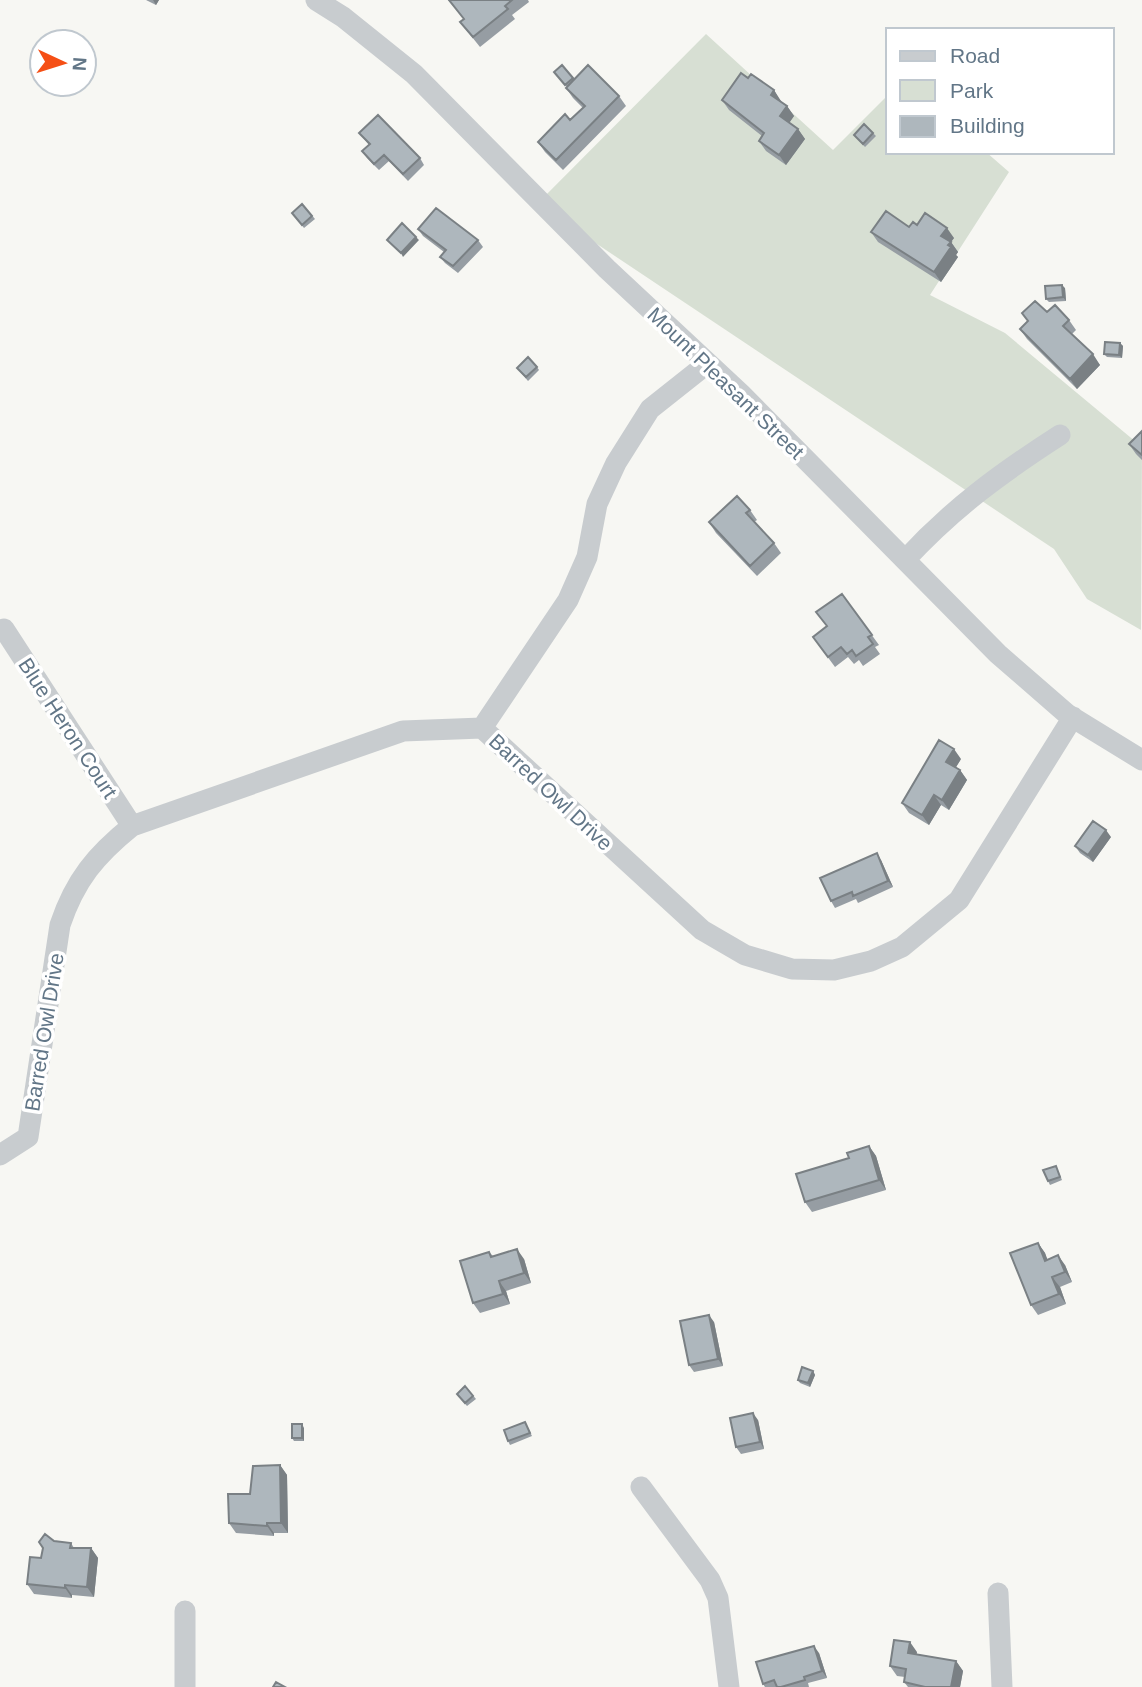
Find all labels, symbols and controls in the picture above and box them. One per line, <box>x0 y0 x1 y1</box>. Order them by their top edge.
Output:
north arrow <box>28 28 98 98</box>
legend <box>886 28 1114 154</box>
text: Road <box>950 44 1000 67</box>
text: N <box>69 57 90 72</box>
text: Park <box>950 79 994 102</box>
text: Building <box>950 114 1025 137</box>
street label: Mount Pleasant Street <box>643 303 809 464</box>
street label: Blue Heron Court <box>14 654 122 802</box>
street label: Barred Owl Drive <box>485 729 617 855</box>
street label: Barred Owl Drive <box>20 951 68 1113</box>

